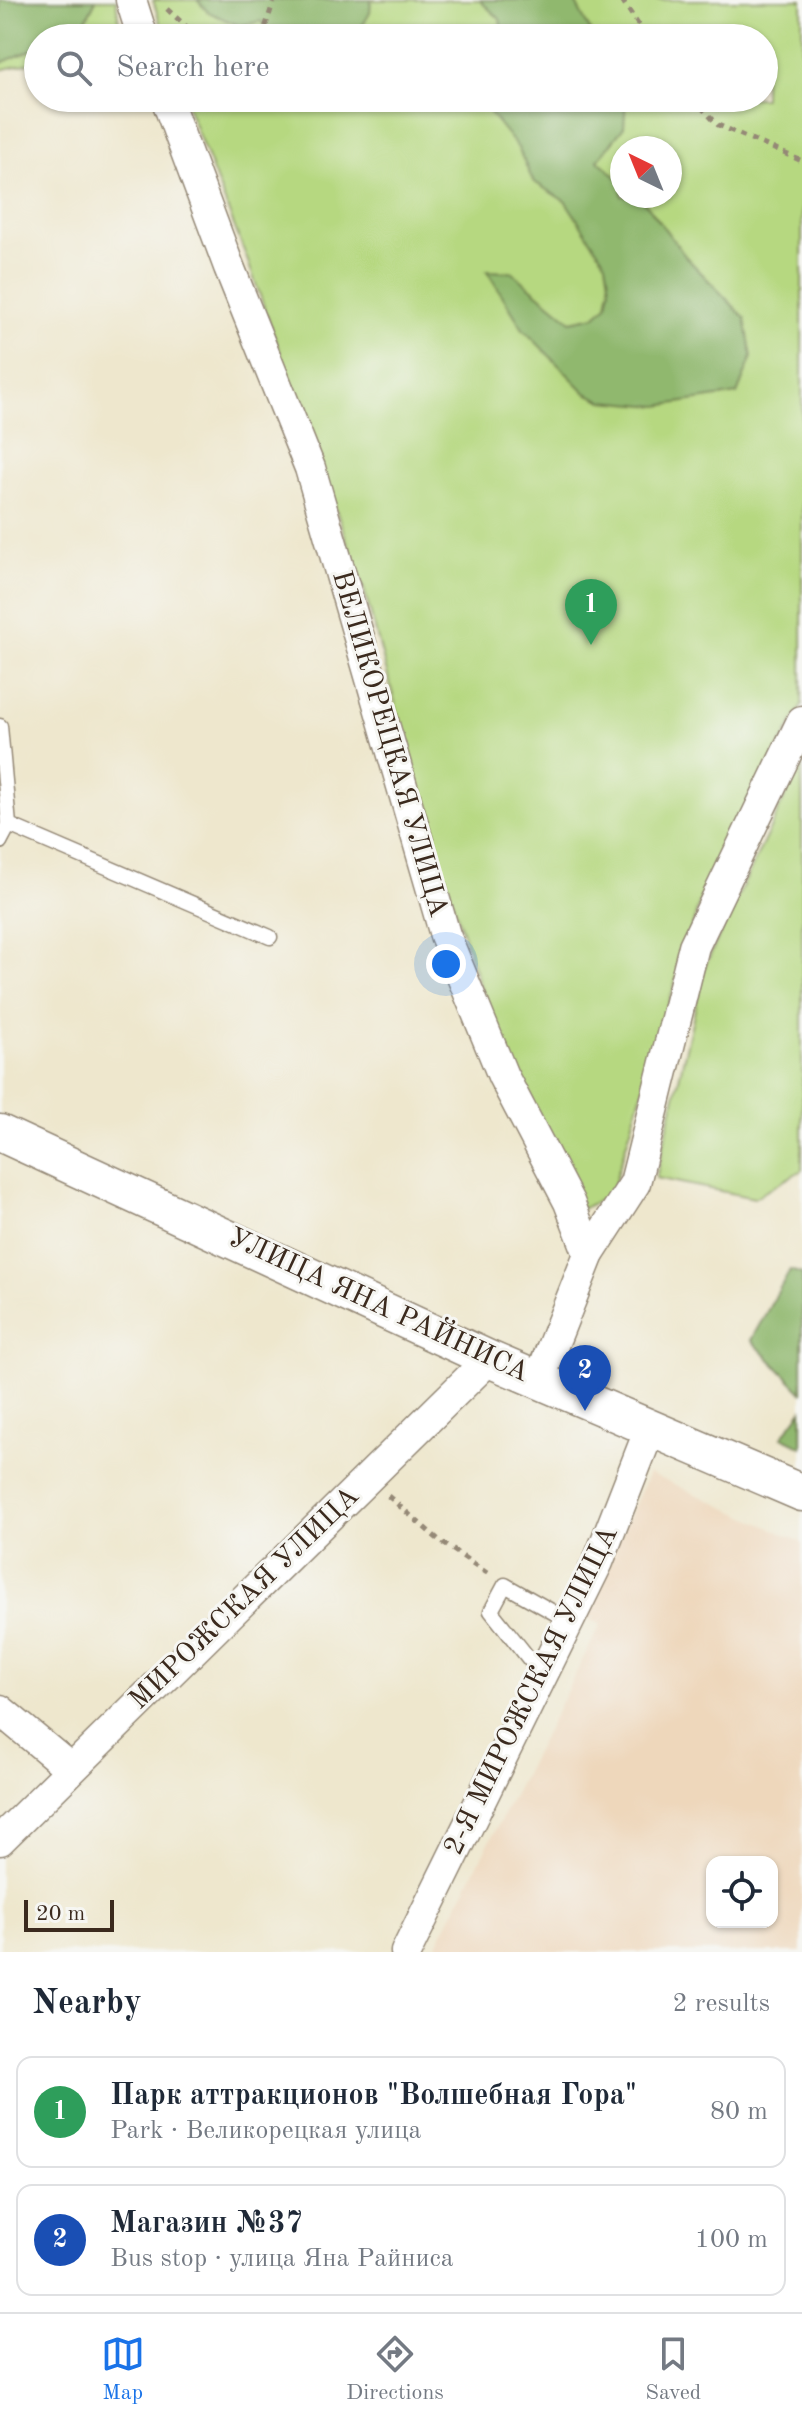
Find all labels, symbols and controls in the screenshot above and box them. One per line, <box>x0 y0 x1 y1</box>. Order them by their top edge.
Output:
search box <box>24 24 778 112</box>
icon: search <box>52 46 96 90</box>
text: Search here <box>116 53 270 83</box>
north arrow <box>610 136 682 208</box>
street label: ВЕЛИКОРЕЦКАЯ УЛИЦА <box>326 568 452 920</box>
pin: 1 <box>565 579 617 645</box>
your location <box>426 944 466 984</box>
street label: УЛИЦА ЯНА РАЙНИСА <box>223 1218 535 1388</box>
pin: 2 <box>559 1345 611 1411</box>
street label: МИРОЖСКАЯ УЛИЦА <box>125 1482 365 1716</box>
street label: 2-Я МИРОЖСКАЯ УЛИЦА <box>440 1522 624 1860</box>
map controls <box>706 1856 778 1928</box>
button: locate <box>706 1856 778 1928</box>
scale bar <box>24 1896 114 1932</box>
text: 20 m <box>36 1903 85 1925</box>
text: Nearby <box>32 1987 142 2021</box>
text: 2 results <box>672 1991 770 2017</box>
text: Парк аттракционов "Волшебная Гора" <box>110 2081 637 2111</box>
text: 1 <box>52 2099 68 2125</box>
text: 80 m <box>710 2099 768 2125</box>
text: Park · Великорецкая улица <box>110 2118 421 2144</box>
text: Магазин №37 <box>110 2209 303 2239</box>
text: 2 <box>52 2227 68 2253</box>
text: 100 m <box>695 2227 768 2253</box>
text: Bus stop · улица Яна Райниса <box>110 2246 454 2272</box>
tab: Map <box>101 2332 145 2407</box>
tab: Directions <box>346 2332 444 2407</box>
tab: Saved <box>645 2332 701 2407</box>

